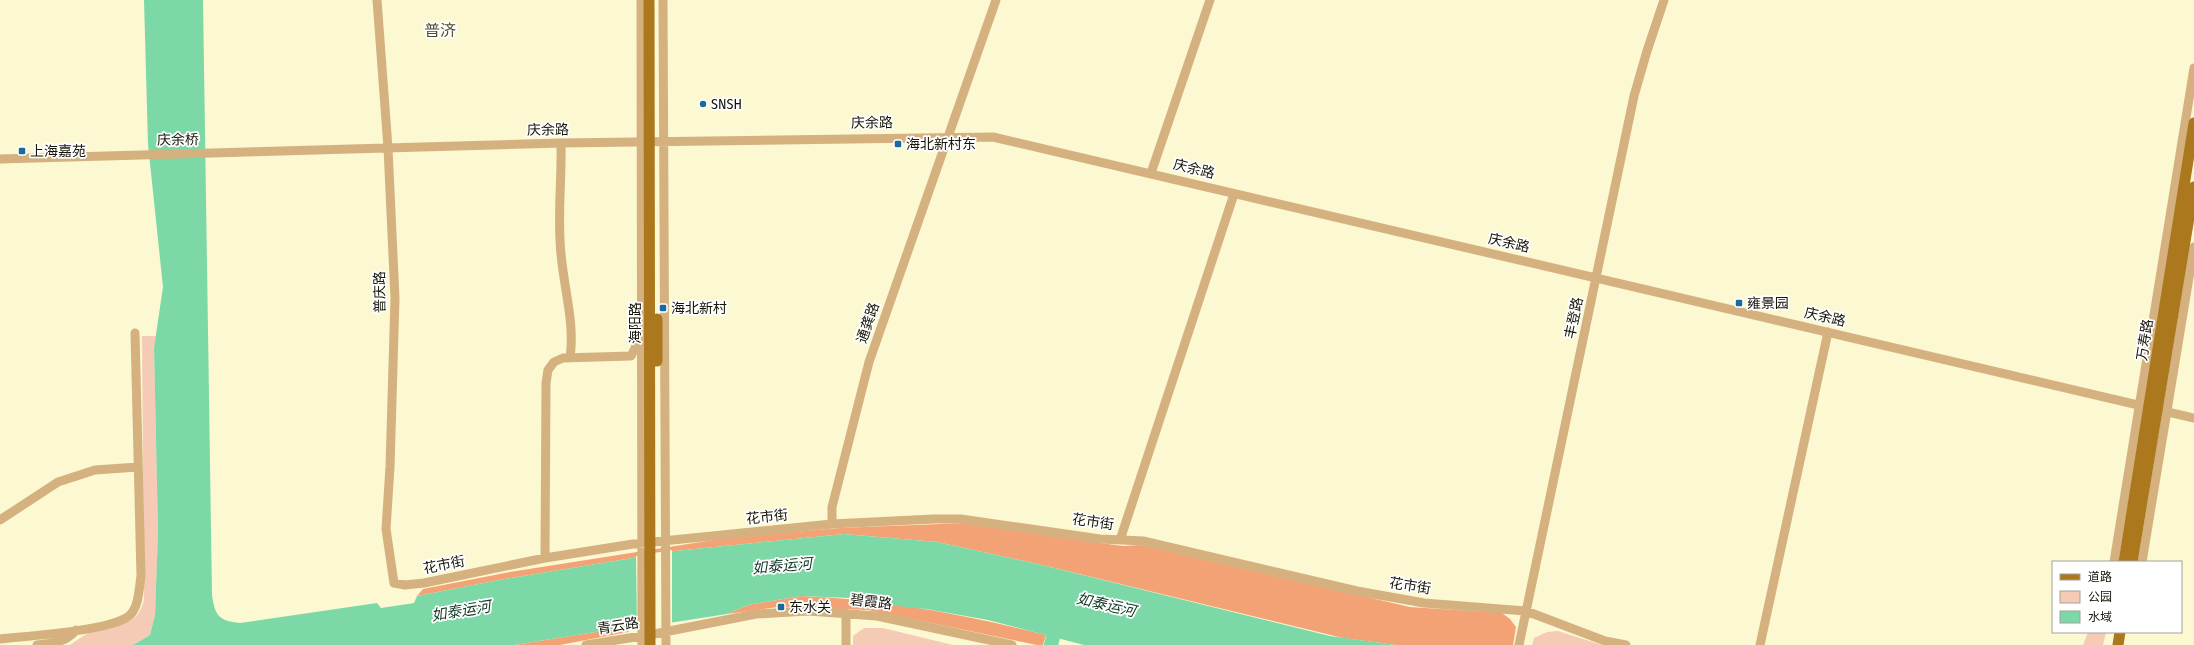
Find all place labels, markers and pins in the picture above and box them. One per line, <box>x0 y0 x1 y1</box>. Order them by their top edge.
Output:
place label: SNSH <box>711 96 742 113</box>
marker: SNSH <box>698 99 708 109</box>
place label: 海北新村东 <box>906 136 976 153</box>
marker: 海北新村东 <box>893 139 903 149</box>
place label: 上海嘉苑 <box>30 143 86 160</box>
marker: 上海嘉苑 <box>17 146 27 156</box>
place label: 雍景园 <box>1747 295 1789 312</box>
marker: 雍景园 <box>1734 298 1744 308</box>
place label: 海北新村 <box>671 300 727 317</box>
marker: 海北新村 <box>658 303 668 313</box>
place label: 东水关 <box>789 599 831 616</box>
marker: 东水关 <box>776 602 786 612</box>

